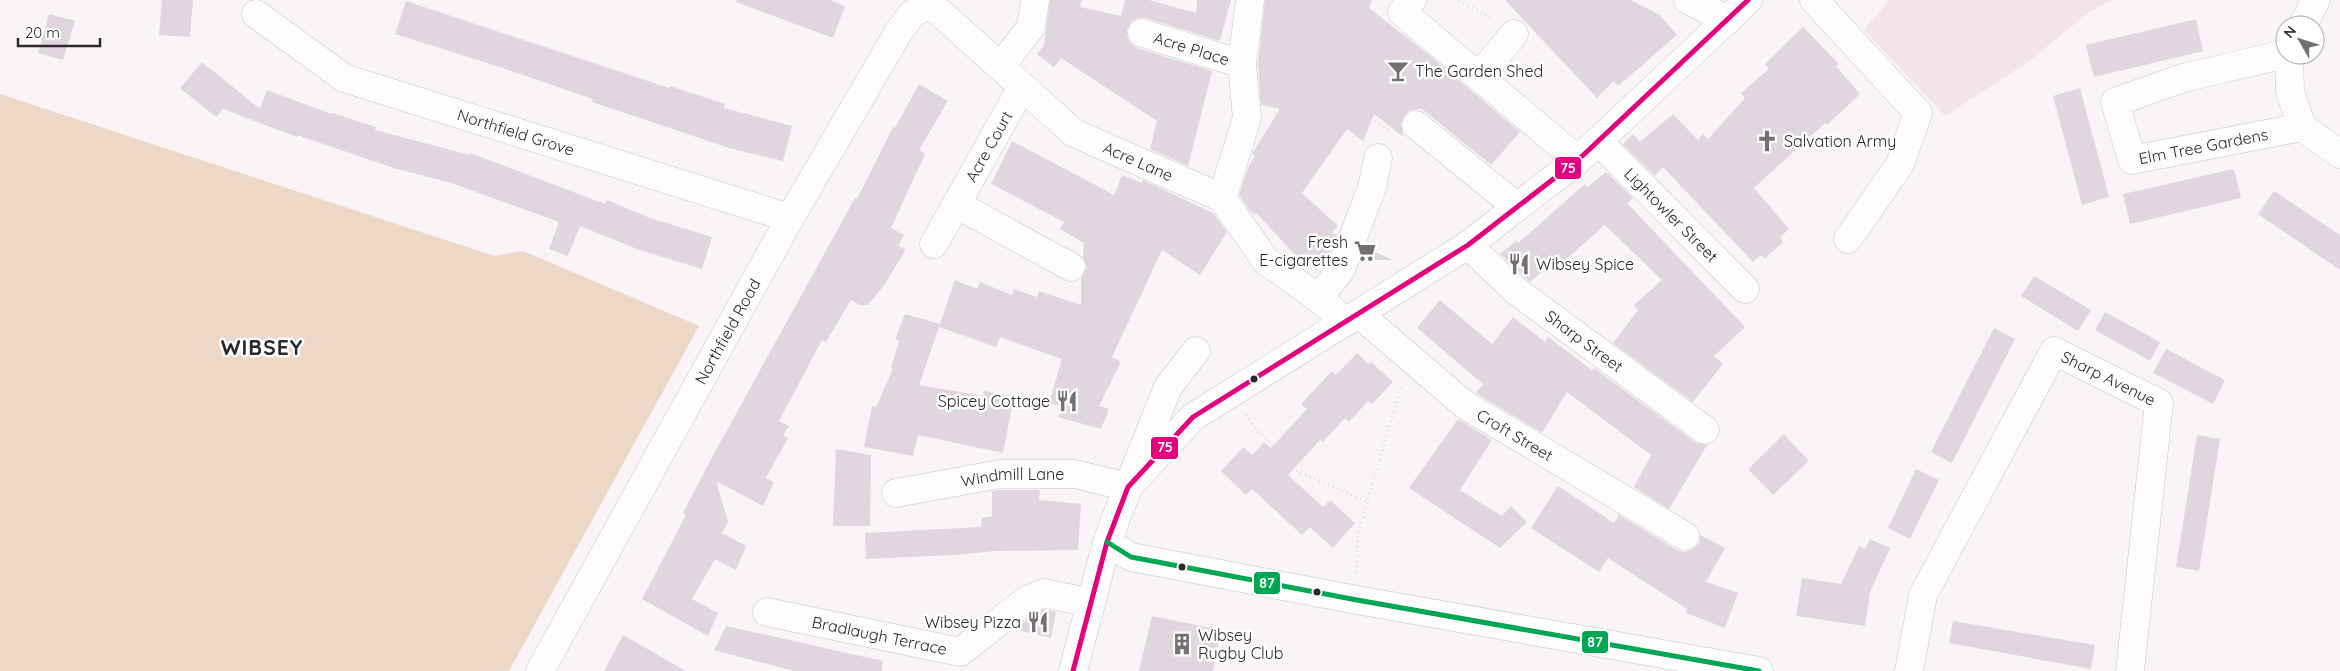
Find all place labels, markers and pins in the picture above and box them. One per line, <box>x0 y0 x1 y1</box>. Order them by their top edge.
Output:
bar icon: The Garden Shed <box>1385 58 1411 84</box>
place label: The Garden Shed <box>1415 61 1543 81</box>
church icon: Salvation Army <box>1754 128 1780 154</box>
place label: Salvation Army <box>1784 131 1896 151</box>
place label: Fresh E-cigarettes <box>1259 232 1348 270</box>
supermarket icon: Fresh E-cigarettes <box>1352 238 1378 264</box>
restaurant icon: Wibsey Spice <box>1506 251 1532 277</box>
place label: Wibsey Spice <box>1536 254 1634 274</box>
unlabelled marker <box>1249 374 1259 384</box>
restaurant icon: Spicey Cottage <box>1054 388 1080 414</box>
place label: Spicey Cottage <box>938 391 1050 411</box>
unlabelled marker <box>1177 562 1187 572</box>
unlabelled marker <box>1312 587 1322 597</box>
restaurant icon: Wibsey Pizza <box>1025 609 1051 635</box>
place label: Wibsey Pizza <box>925 612 1021 632</box>
place label: Wibsey Rugby Club <box>1198 625 1284 663</box>
building icon: Wibsey Rugby Club <box>1169 631 1195 657</box>

